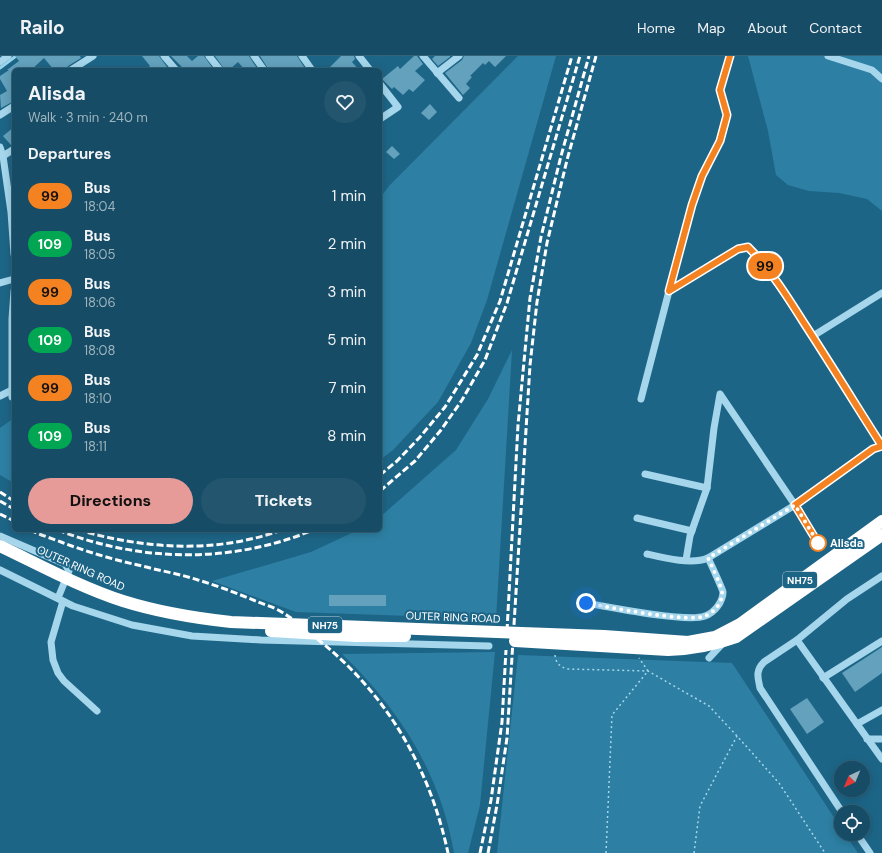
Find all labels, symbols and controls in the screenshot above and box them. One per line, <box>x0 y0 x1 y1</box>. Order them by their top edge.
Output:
text: Railo <box>20 15 65 40</box>
text: Home <box>637 19 675 37</box>
text: Map <box>697 19 725 37</box>
text: About <box>747 19 787 37</box>
text: Contact <box>809 19 862 37</box>
text: Alisda <box>28 81 86 106</box>
button: heart <box>324 81 366 123</box>
text: Walk · 3 min · 240 m <box>28 109 148 126</box>
text: Departures <box>28 144 111 164</box>
text: Bus <box>84 178 111 198</box>
text: 1 min <box>332 186 366 206</box>
text: 99 <box>41 187 59 205</box>
text: 18:04 <box>84 198 115 215</box>
text: Bus <box>84 226 111 246</box>
text: 2 min <box>328 234 366 254</box>
text: 109 <box>38 235 62 253</box>
text: 18:05 <box>84 246 115 263</box>
line badge: 99 <box>747 253 783 279</box>
text: 99 <box>756 257 774 275</box>
text: Bus <box>84 274 111 294</box>
text: 3 min <box>328 282 366 302</box>
text: 99 <box>41 283 59 301</box>
text: 18:06 <box>84 294 116 311</box>
text: Bus <box>84 322 111 342</box>
text: 5 min <box>327 330 366 350</box>
text: 109 <box>38 331 62 349</box>
text: 18:08 <box>84 342 115 359</box>
text: Bus <box>84 370 111 390</box>
text: 7 min <box>328 378 366 398</box>
text: 99 <box>41 379 59 397</box>
text: 18:10 <box>84 390 112 407</box>
text: Bus <box>84 418 111 438</box>
text: 8 min <box>327 426 366 446</box>
text: 109 <box>38 427 62 445</box>
text: 18:11 <box>84 438 107 455</box>
button: Directions <box>28 478 193 524</box>
button: Tickets <box>201 478 366 524</box>
marker: Alisda <box>809 534 827 552</box>
place label: Alisda <box>830 536 863 550</box>
street label: OUTER RING ROAD <box>35 542 128 594</box>
road number: NH75 <box>783 572 817 588</box>
your location <box>576 593 596 613</box>
street label: OUTER RING ROAD <box>405 608 501 626</box>
road number: NH75 <box>308 617 342 633</box>
north arrow <box>834 761 870 797</box>
map controls <box>834 761 870 841</box>
button: locate <box>834 805 870 841</box>

